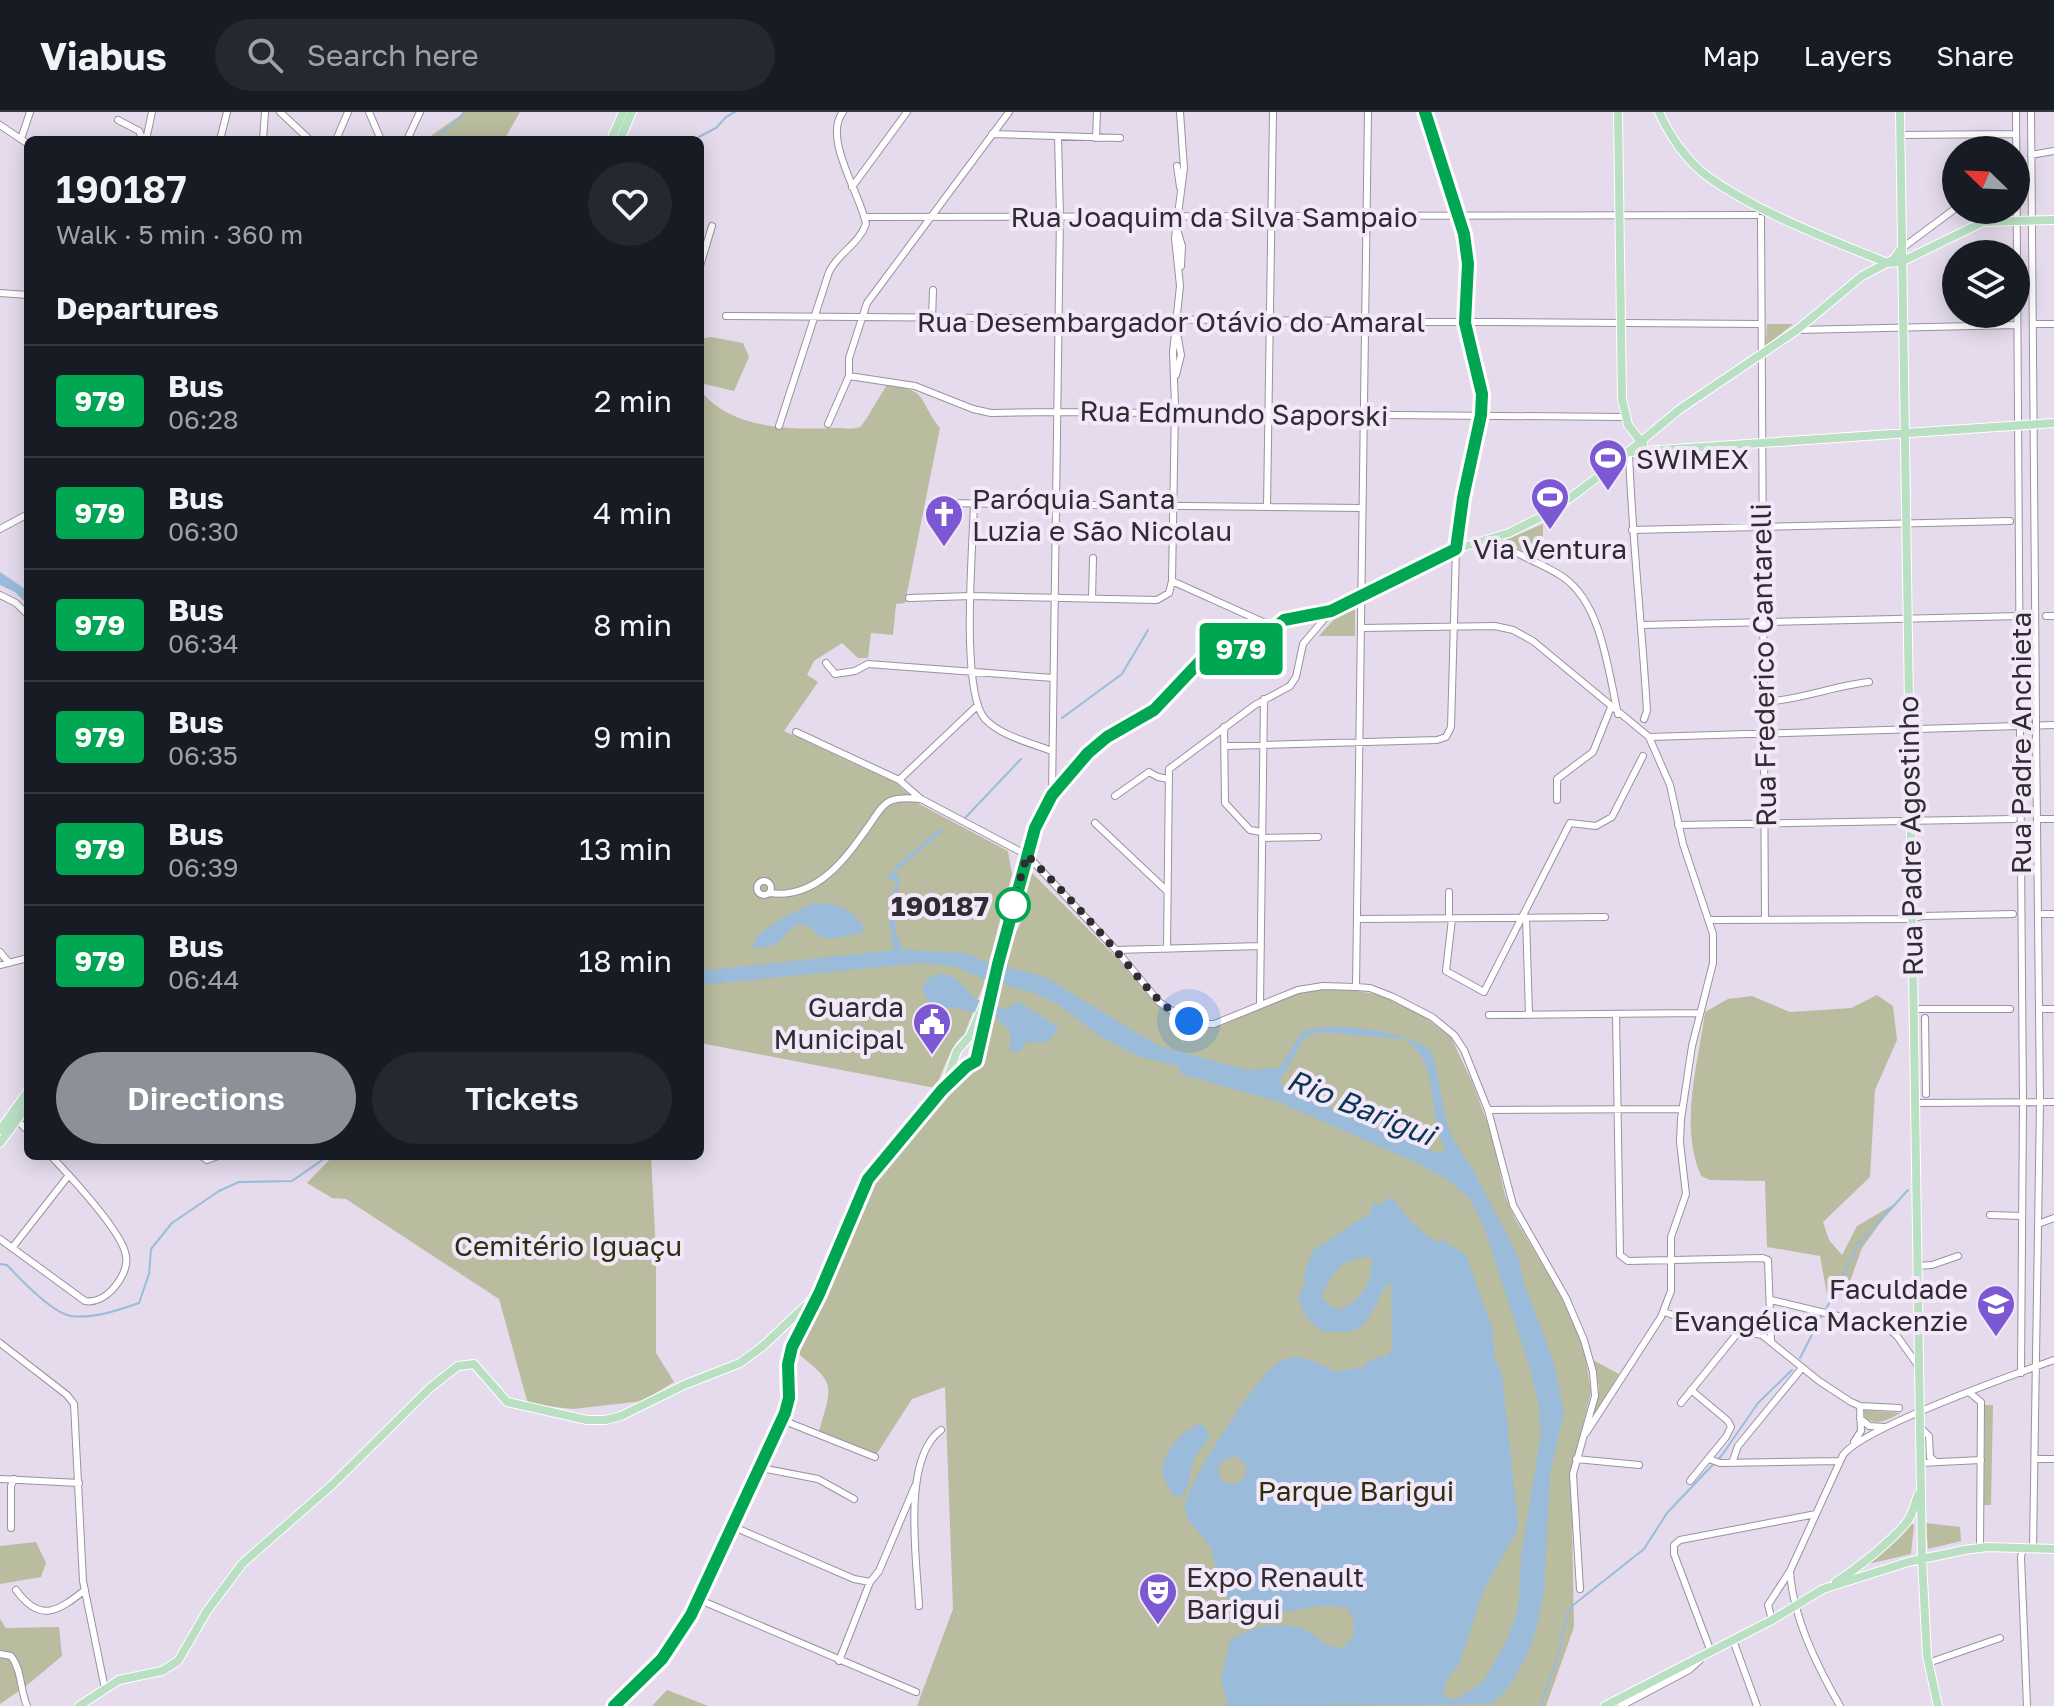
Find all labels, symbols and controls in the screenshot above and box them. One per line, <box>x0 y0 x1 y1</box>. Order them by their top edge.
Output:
search box <box>215 19 775 91</box>
text: Viabus <box>40 33 167 78</box>
icon: search <box>243 33 287 77</box>
text: Search here <box>307 37 479 73</box>
text: Map <box>1702 39 1760 72</box>
text: Layers <box>1804 39 1892 72</box>
text: Share <box>1936 39 2014 72</box>
north arrow <box>1942 136 2030 224</box>
map controls <box>1942 136 2030 328</box>
button: heart <box>588 162 672 246</box>
text: 190187 <box>56 166 187 211</box>
street label: Rua Joaquim da Silva Sampaio <box>1010 200 1418 233</box>
text: Walk · 5 min · 360 m <box>56 219 303 250</box>
button: layers <box>1942 240 2030 328</box>
text: Departures <box>56 290 219 326</box>
street label: Rua Desembargador Otávio do Amaral <box>917 305 1425 338</box>
text: Bus <box>168 368 224 404</box>
text: 2 min <box>594 383 672 419</box>
text: 979 <box>75 384 125 417</box>
street label: Rua Edmundo Saporski <box>1079 394 1389 432</box>
text: 06:28 <box>168 404 239 435</box>
sports icon: SWIMEX <box>1587 437 1629 492</box>
place label: SWIMEX <box>1636 442 1749 475</box>
sports icon: Via Ventura <box>1529 476 1571 531</box>
text: Bus <box>168 480 224 516</box>
place label: Paróquia Santa Luzia e São Nicolau <box>972 482 1232 547</box>
church icon: Paróquia Santa Luzia e São Nicolau <box>923 493 965 548</box>
text: 4 min <box>593 495 672 531</box>
text: 979 <box>75 496 125 529</box>
street label: Rua Frederico Cantarelli <box>1744 503 1782 827</box>
text: 06:30 <box>168 516 239 547</box>
place label: Via Ventura <box>1473 532 1627 565</box>
text: Bus <box>168 592 224 628</box>
text: 8 min <box>593 607 672 643</box>
text: 979 <box>75 608 125 641</box>
street label: Rua Padre Anchieta <box>2004 612 2037 874</box>
line badge: 979 <box>1195 623 1287 675</box>
text: 06:34 <box>168 628 239 659</box>
text: 979 <box>1216 632 1266 665</box>
street label: Rua Padre Agostinho <box>1891 695 1929 977</box>
text: Bus <box>168 704 224 740</box>
text: 9 min <box>593 719 672 755</box>
text: 979 <box>75 720 125 753</box>
text: 06:35 <box>168 740 238 771</box>
text: Bus <box>168 816 224 852</box>
text: 13 min <box>579 831 672 867</box>
text: 979 <box>75 832 125 865</box>
text: 06:39 <box>168 852 239 883</box>
marker: 190187 <box>996 888 1030 922</box>
place label: 190187 <box>891 889 989 922</box>
text: Bus <box>168 928 224 964</box>
text: 18 min <box>579 943 672 979</box>
text: 979 <box>75 944 125 977</box>
text: 06:44 <box>168 964 239 995</box>
place label: Guarda Municipal <box>773 990 904 1055</box>
public building icon: Guarda Municipal <box>911 1001 953 1056</box>
your location <box>1169 1001 1209 1041</box>
button: Directions <box>56 1052 356 1144</box>
button: Tickets <box>372 1052 672 1144</box>
water label: Rio Barigui <box>1282 1061 1443 1154</box>
park label: Cemitério Iguaçu <box>454 1229 682 1262</box>
place label: Faculdade Evangélica Mackenzie <box>1673 1272 1968 1337</box>
school or university icon: Faculdade Evangélica Mackenzie <box>1975 1283 2017 1338</box>
park label: Parque Barigui <box>1258 1474 1454 1507</box>
place label: Expo Renault Barigui <box>1186 1560 1364 1625</box>
theatre icon: Expo Renault Barigui <box>1137 1571 1179 1626</box>

